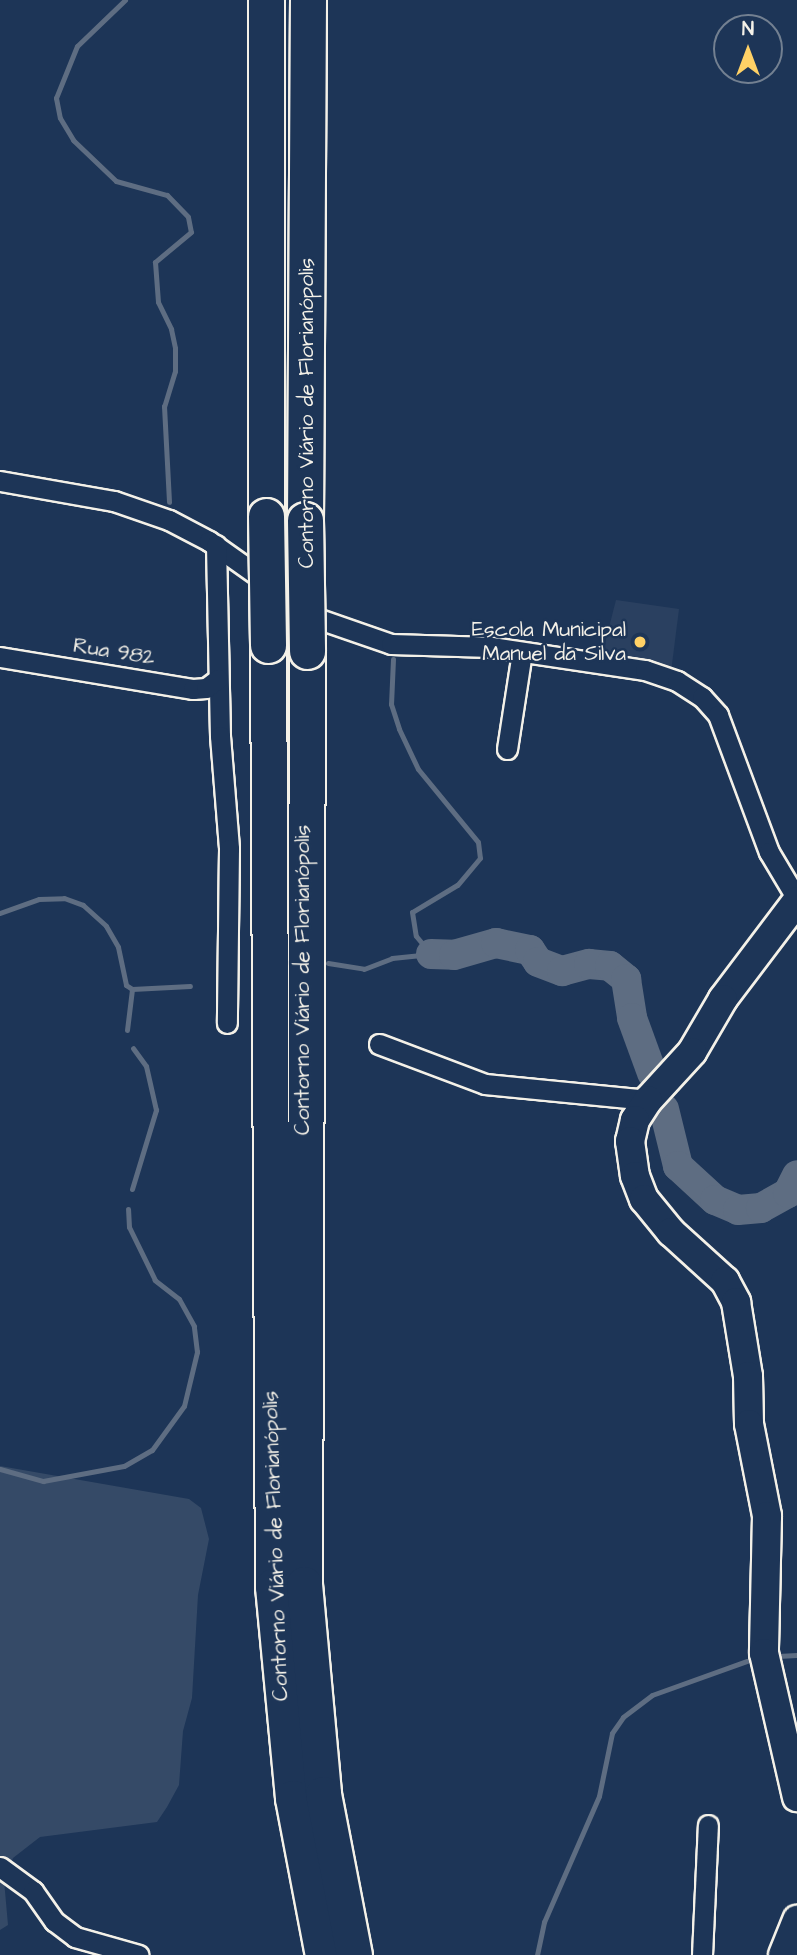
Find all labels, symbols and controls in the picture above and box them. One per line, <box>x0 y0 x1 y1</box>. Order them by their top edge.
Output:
north arrow <box>713 14 783 84</box>
text: N <box>742 16 754 43</box>
street label: Contorno Viário de Florianópolis <box>294 258 320 568</box>
place label: Escola Municipal Manuel da Silva <box>472 617 626 667</box>
street label: Rua 982 <box>71 633 157 671</box>
marker: Escola Municipal Manuel da Silva <box>632 634 648 650</box>
street label: Contorno Viário de Florianópolis <box>290 825 316 1135</box>
street label: Contorno Viário de Florianópolis <box>258 1391 294 1701</box>

